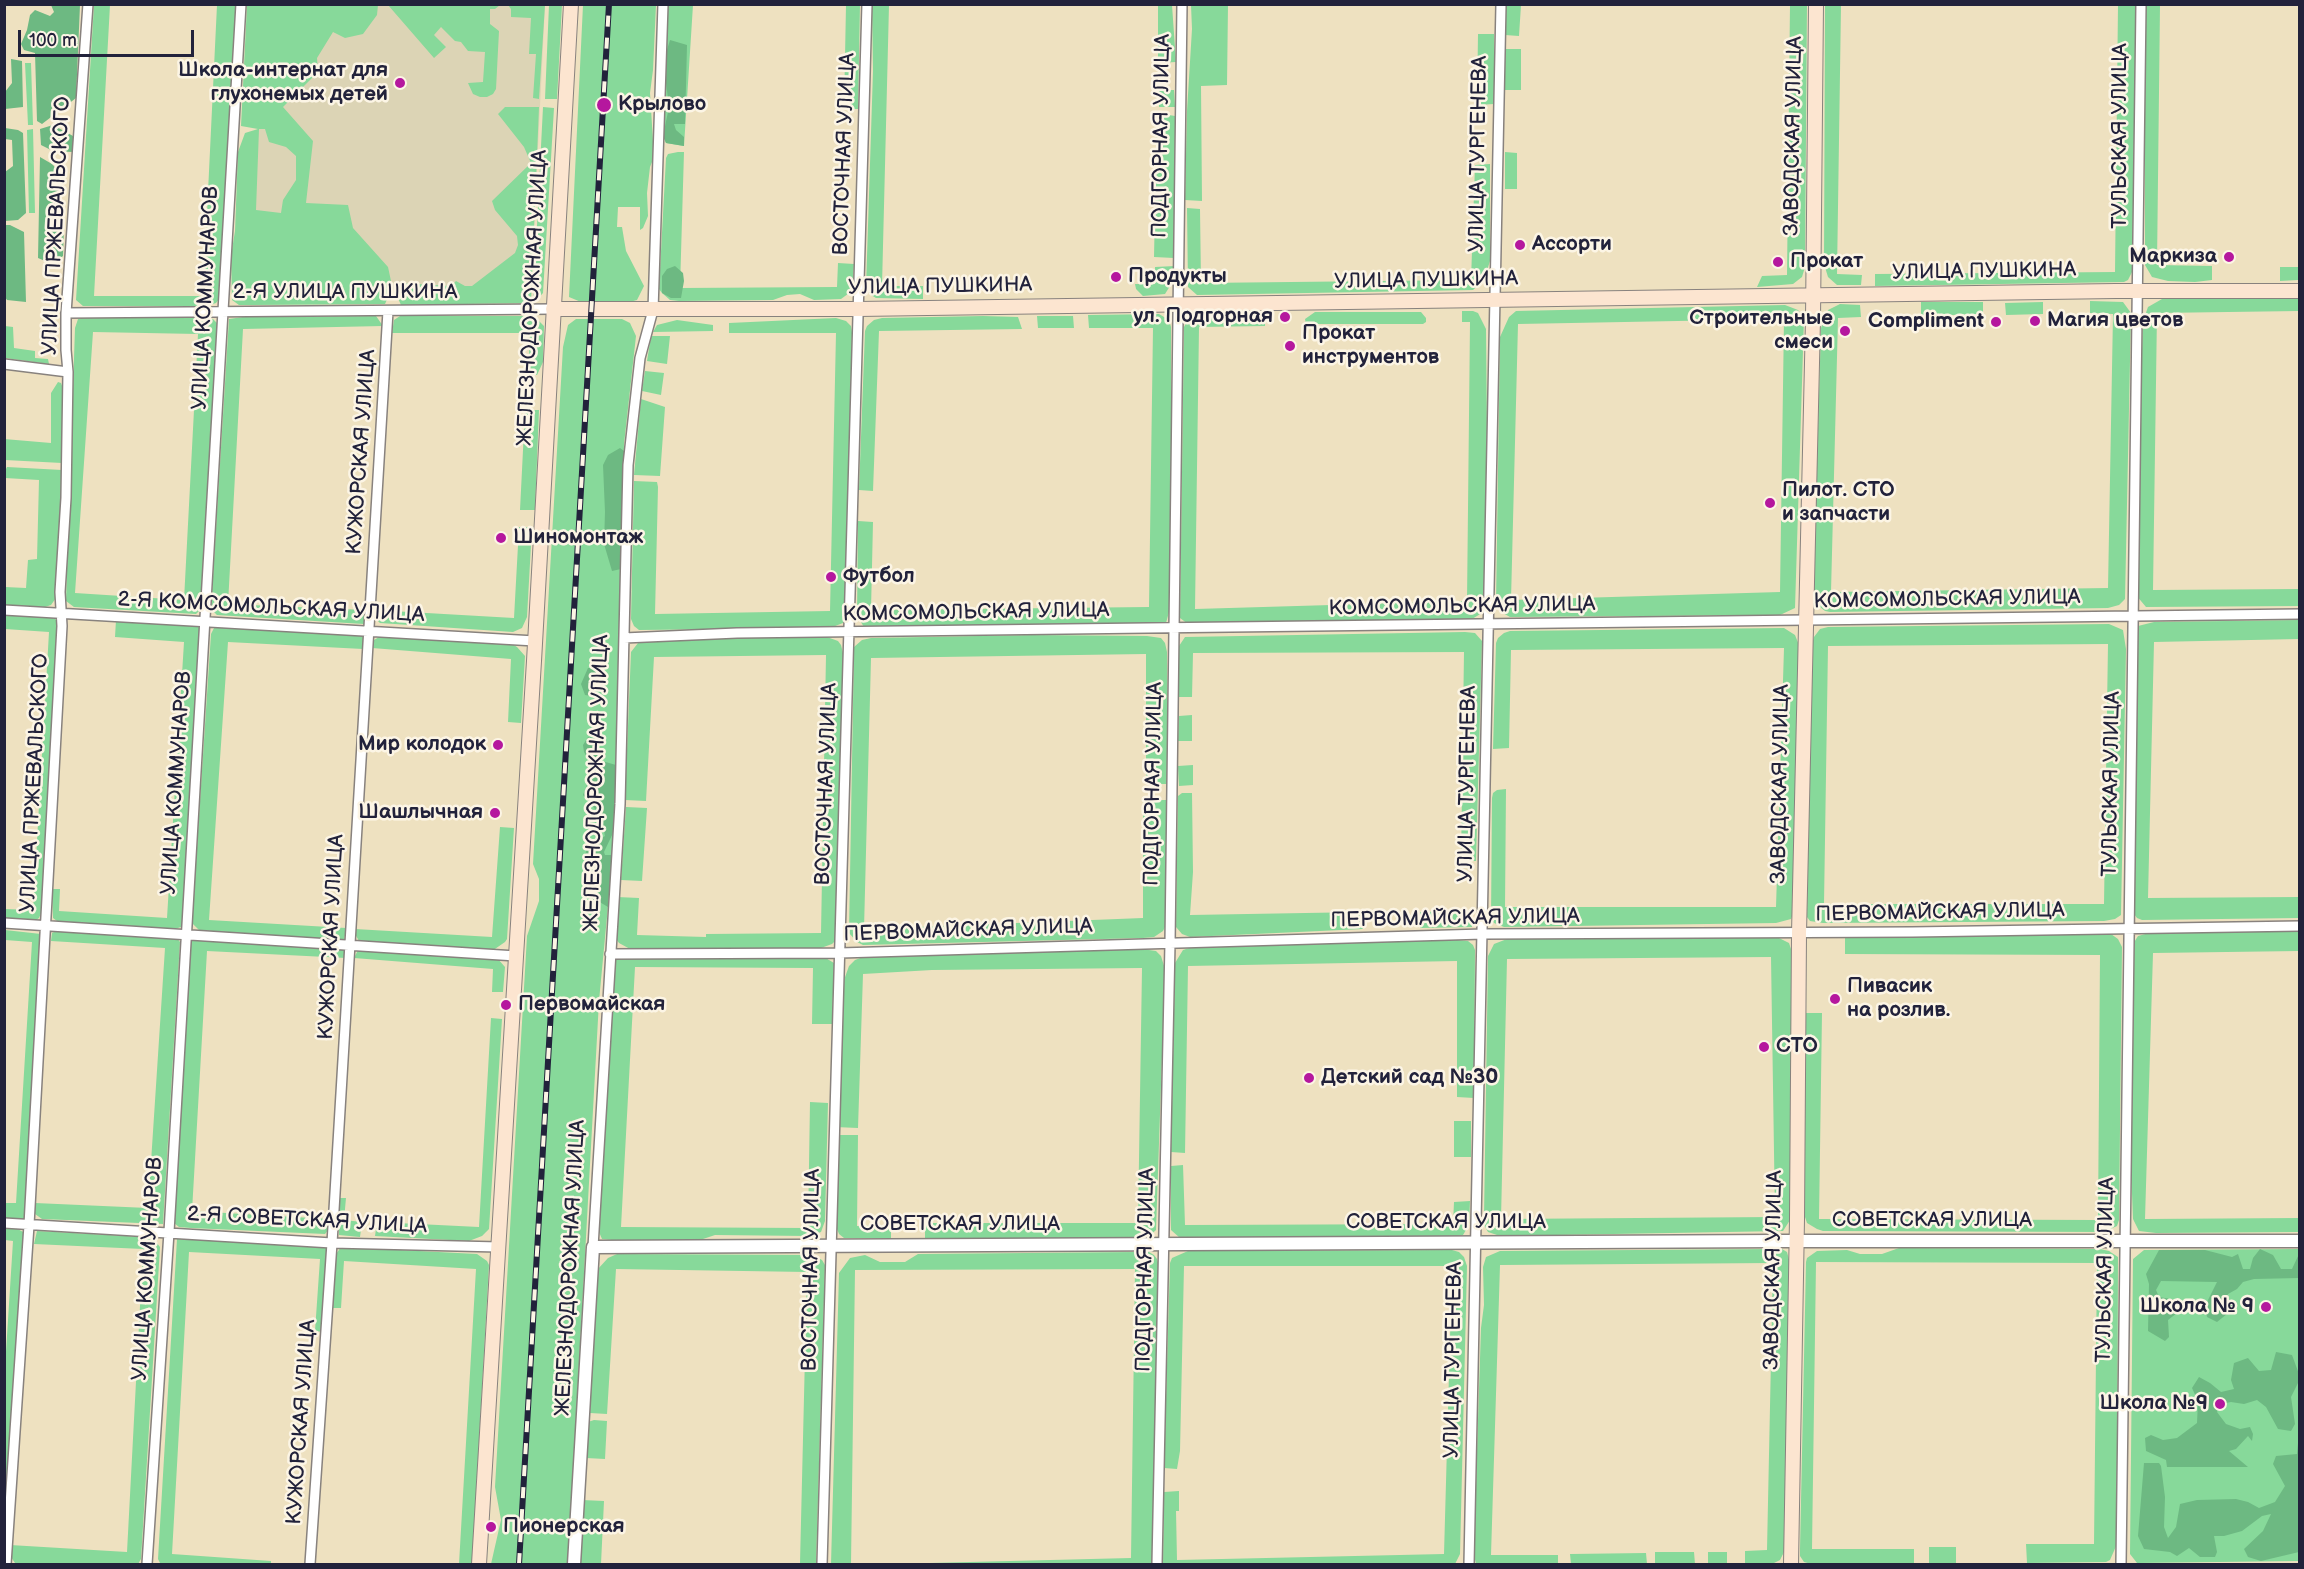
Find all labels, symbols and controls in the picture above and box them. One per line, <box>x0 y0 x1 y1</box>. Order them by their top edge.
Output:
scale bar <box>21 18 196 56</box>
text: 100 m <box>29 30 77 51</box>
street label: ПОДГОРНАЯ УЛИЦА <box>1148 34 1176 238</box>
street label: ЗАВОДСКАЯ УЛИЦА <box>1780 36 1808 236</box>
street label: ТУЛЬСКАЯ УЛИЦА <box>2108 43 2134 229</box>
street label: ВОСТОЧНАЯ УЛИЦА <box>829 52 861 256</box>
street label: УЛИЦА ТУРГЕНЕВА <box>1465 55 1493 253</box>
place label: Школа-интернат для глухонемых детей <box>178 58 388 108</box>
marker: Школа-интернат для глухонемых детей <box>393 76 407 90</box>
place label: Крылово <box>618 92 706 118</box>
street label: УЛИЦА ПРЖЕВАЛЬСКОГО <box>38 96 76 356</box>
marker: Крылово <box>595 96 613 114</box>
street label: ЖЕЛЕЗНОДОРОЖНАЯ УЛИЦА <box>513 149 553 447</box>
street label: УЛИЦА КОММУНАРОВ <box>188 185 224 411</box>
place label: Ассорти <box>1532 232 1612 258</box>
marker: Ассорти <box>1513 238 1527 252</box>
place label: Маркиза <box>2129 244 2217 270</box>
place label: Прокат <box>1790 249 1863 275</box>
marker: Маркиза <box>2222 250 2236 264</box>
marker: Прокат <box>1771 255 1785 269</box>
street label: УЛИЦА ПУШКИНА <box>1892 258 2076 286</box>
place label: Продукты <box>1128 264 1227 290</box>
street label: УЛИЦА ПУШКИНА <box>1334 267 1518 295</box>
marker: Продукты <box>1109 270 1123 284</box>
street label: УЛИЦА ПУШКИНА <box>848 273 1032 301</box>
street label: 2-Я УЛИЦА ПУШКИНА <box>233 280 457 306</box>
place label: ул. Подгорная <box>1133 304 1273 330</box>
place label: Строительные смеси <box>1689 306 1833 356</box>
place label: Магия цветов <box>2047 308 2183 334</box>
place label: Compliment <box>1868 309 1984 335</box>
marker: ул. Подгорная <box>1278 310 1292 324</box>
marker: Магия цветов <box>2028 314 2042 328</box>
marker: Compliment <box>1989 315 2003 329</box>
place label: Прокат инструментов <box>1302 321 1439 371</box>
marker: Строительные смеси <box>1838 324 1852 338</box>
marker: Прокат инструментов <box>1283 339 1297 353</box>
street label: КУЖОРСКАЯ УЛИЦА <box>342 349 382 555</box>
place label: Пилот. СТО и запчасти <box>1782 478 1895 528</box>
marker: Пилот. СТО и запчасти <box>1763 496 1777 510</box>
place label: Шиномонтаж <box>513 525 643 551</box>
marker: Шиномонтаж <box>494 531 508 545</box>
place label: Футбол <box>843 564 915 590</box>
marker: Футбол <box>824 570 838 584</box>
street label: КОМСОМОЛЬСКАЯ УЛИЦА <box>1813 585 2081 615</box>
street label: 2-Я КОМСОМОЛЬСКАЯ УЛИЦА <box>117 587 425 629</box>
street label: КОМСОМОЛЬСКАЯ УЛИЦА <box>1328 592 1596 622</box>
street label: КОМСОМОЛЬСКАЯ УЛИЦА <box>842 598 1110 628</box>
street label: ЖЕЛЕЗНОДОРОЖНАЯ УЛИЦА <box>579 634 615 932</box>
street label: УЛИЦА ПРЖЕВАЛЬСКОГО <box>16 653 54 913</box>
street label: УЛИЦА КОММУНАРОВ <box>157 670 197 896</box>
street label: ВОСТОЧНАЯ УЛИЦА <box>811 682 843 886</box>
street label: ПОДГОРНАЯ УЛИЦА <box>1140 682 1168 886</box>
street label: ЗАВОДСКАЯ УЛИЦА <box>1767 684 1795 884</box>
street label: УЛИЦА ТУРГЕНЕВА <box>1454 685 1482 883</box>
street label: ТУЛЬСКАЯ УЛИЦА <box>2098 691 2126 877</box>
place label: Мир колодок <box>358 732 486 758</box>
marker: Мир колодок <box>491 738 505 752</box>
place label: Шашлычная <box>358 800 483 826</box>
marker: Шашлычная <box>488 806 502 820</box>
street label: КУЖОРСКАЯ УЛИЦА <box>314 834 350 1040</box>
street label: ПЕРВОМАЙСКАЯ УЛИЦА <box>1815 898 2065 928</box>
street label: ПЕРВОМАЙСКАЯ УЛИЦА <box>1330 904 1580 934</box>
street label: ПЕРВОМАЙСКАЯ УЛИЦА <box>843 914 1093 948</box>
place label: Пивасик на розлив. <box>1847 974 1950 1024</box>
place label: Первомайская <box>518 992 665 1018</box>
marker: Пивасик на розлив. <box>1828 992 1842 1006</box>
marker: Первомайская <box>499 998 513 1012</box>
place label: СТО <box>1776 1034 1818 1060</box>
marker: СТО <box>1757 1040 1771 1054</box>
place label: Детский сад №30 <box>1321 1065 1498 1091</box>
marker: Детский сад №30 <box>1302 1071 1316 1085</box>
street label: ЖЕЛЕЗНОДОРОЖНАЯ УЛИЦА <box>551 1119 591 1417</box>
street label: УЛИЦА КОММУНАРОВ <box>128 1156 168 1382</box>
street label: ПОДГОРНАЯ УЛИЦА <box>1132 1168 1160 1372</box>
street label: ВОСТОЧНАЯ УЛИЦА <box>798 1169 826 1371</box>
street label: ЗАВОДСКАЯ УЛИЦА <box>1760 1170 1788 1370</box>
street label: ТУЛЬСКАЯ УЛИЦА <box>2092 1177 2120 1363</box>
street label: 2-Я СОВЕТСКАЯ УЛИЦА <box>186 1202 428 1240</box>
street label: СОВЕТСКАЯ УЛИЦА <box>1832 1208 2032 1234</box>
street label: СОВЕТСКАЯ УЛИЦА <box>1346 1210 1546 1236</box>
street label: СОВЕТСКАЯ УЛИЦА <box>860 1212 1060 1238</box>
street label: УЛИЦА ТУРГЕНЕВА <box>1440 1261 1468 1459</box>
place label: Школа № 9 <box>2140 1294 2254 1320</box>
marker: Школа № 9 <box>2259 1300 2273 1314</box>
street label: КУЖОРСКАЯ УЛИЦА <box>282 1319 322 1525</box>
place label: Школа №9 <box>2099 1391 2208 1417</box>
marker: Школа №9 <box>2213 1397 2227 1411</box>
place label: Пионерская <box>503 1514 625 1540</box>
marker: Пионерская <box>484 1520 498 1534</box>

